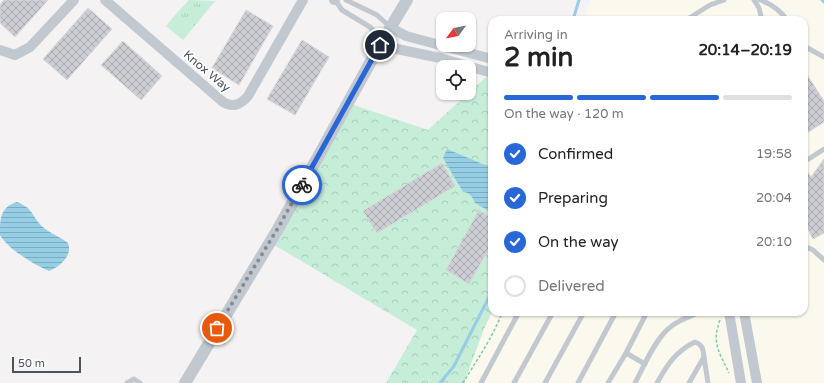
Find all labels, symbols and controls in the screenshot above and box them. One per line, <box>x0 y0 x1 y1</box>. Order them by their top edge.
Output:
north arrow <box>436 12 476 52</box>
map controls <box>436 12 476 100</box>
text: Arriving in <box>504 27 568 43</box>
pin <box>363 28 397 62</box>
icon: home <box>369 34 391 56</box>
text: 20:14–20:19 <box>698 41 792 59</box>
text: 2 min <box>504 42 573 73</box>
street label: Knox Way <box>181 47 234 95</box>
button: locate <box>436 60 476 100</box>
text: On the way · 120 m <box>504 106 624 122</box>
icon: check <box>504 143 526 165</box>
text: Confirmed <box>538 145 613 163</box>
text: 19:58 <box>756 146 792 162</box>
courier <box>282 165 322 205</box>
icon: bike <box>291 174 313 196</box>
icon: check <box>504 187 526 209</box>
text: Preparing <box>538 189 608 207</box>
text: 20:04 <box>756 190 792 206</box>
icon: check <box>504 231 526 253</box>
text: On the way <box>538 233 618 251</box>
text: 20:10 <box>756 234 792 250</box>
text: Delivered <box>538 277 605 295</box>
pin <box>200 311 234 345</box>
icon: bag <box>206 317 228 339</box>
scale bar <box>12 355 81 374</box>
text: 50 m <box>18 357 45 370</box>

